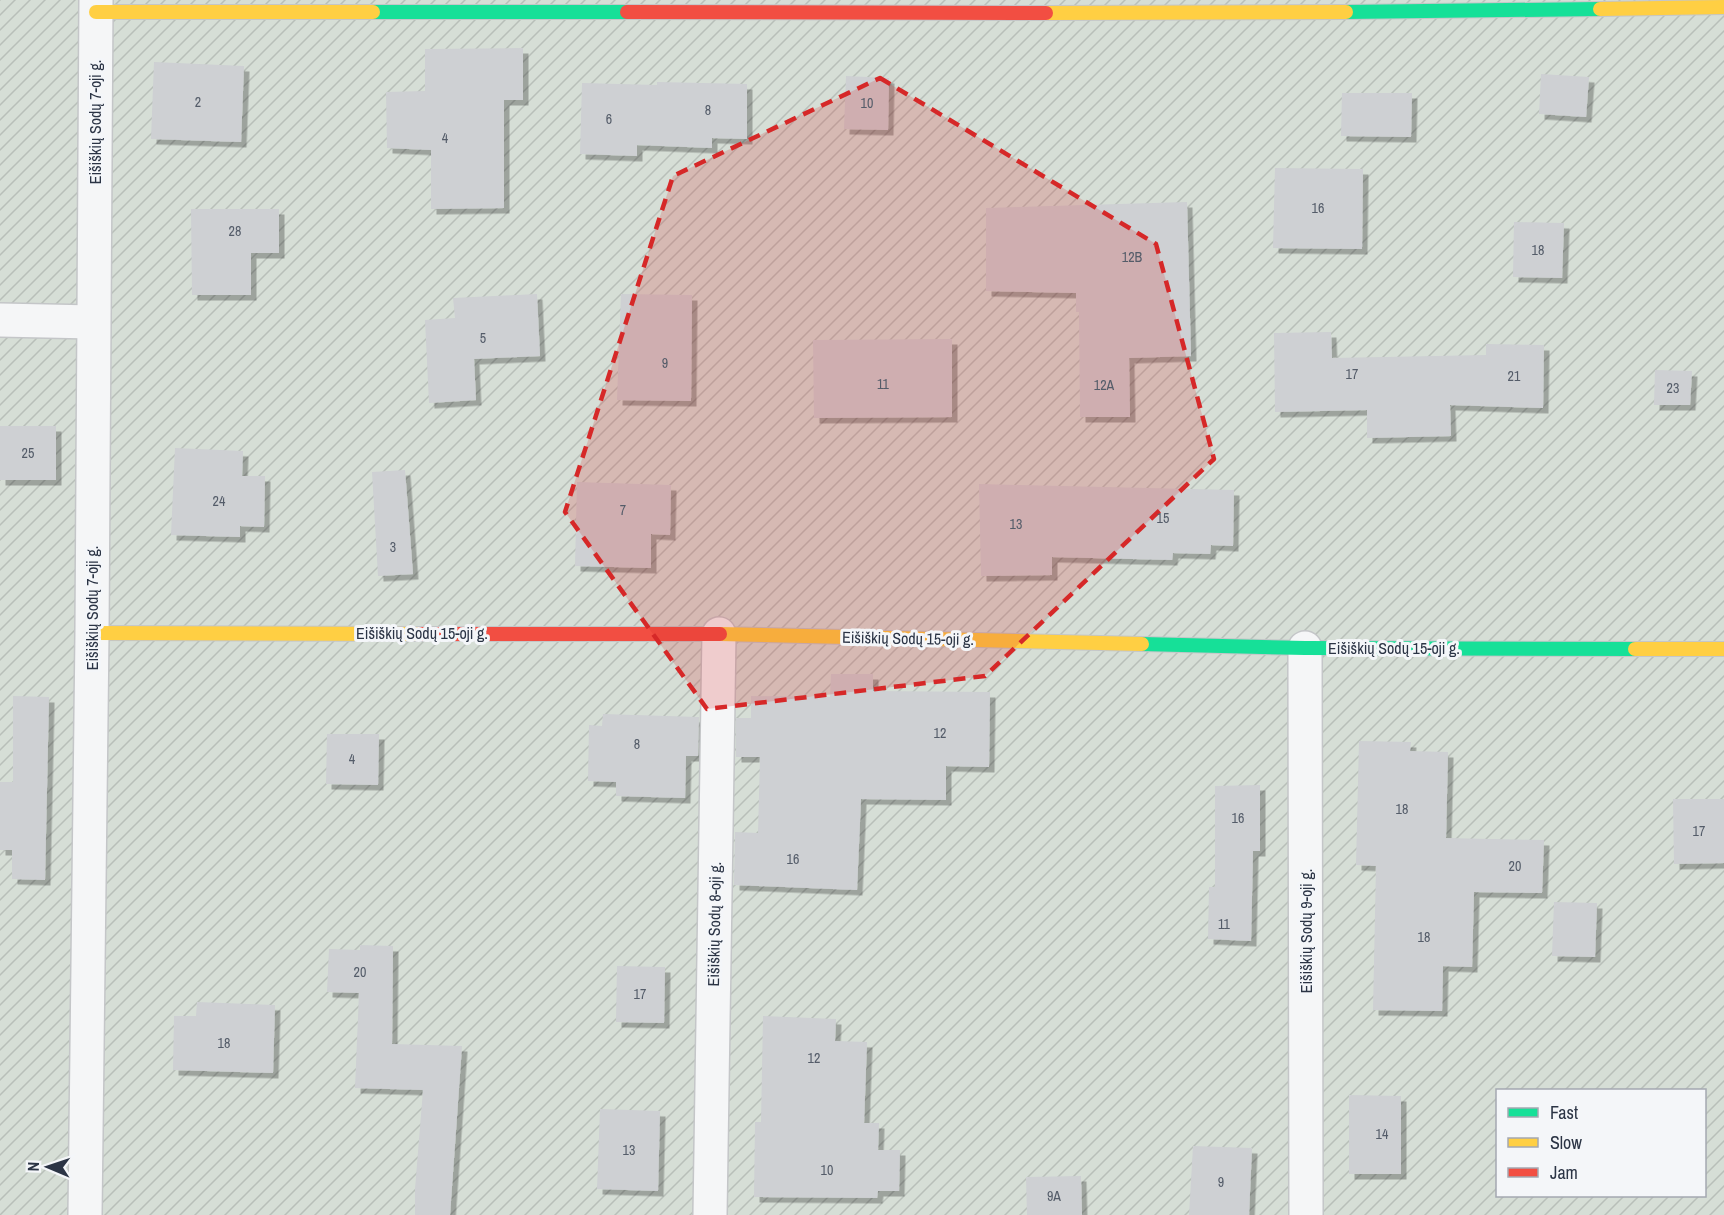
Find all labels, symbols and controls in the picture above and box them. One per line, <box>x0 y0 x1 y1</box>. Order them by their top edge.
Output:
street label: Eišiškių Sodų 7-oji g. <box>84 60 106 184</box>
house number: 2 <box>195 93 201 111</box>
house number: 10 <box>861 94 873 112</box>
house number: 8 <box>705 101 711 119</box>
house number: 6 <box>606 110 612 128</box>
house number: 4 <box>442 129 449 147</box>
house number: 16 <box>1312 199 1324 217</box>
house number: 28 <box>229 222 241 240</box>
house number: 18 <box>1532 241 1544 259</box>
house number: 12B <box>1122 248 1143 266</box>
house number: 5 <box>480 329 486 347</box>
house number: 9 <box>662 354 668 372</box>
house number: 17 <box>1346 365 1358 383</box>
house number: 21 <box>1508 367 1521 385</box>
house number: 11 <box>877 375 890 393</box>
house number: 12A <box>1094 376 1115 394</box>
house number: 23 <box>1667 379 1679 397</box>
house number: 25 <box>22 444 34 462</box>
house number: 24 <box>213 492 226 510</box>
house number: 7 <box>620 501 626 519</box>
house number: 15 <box>1157 509 1169 527</box>
house number: 13 <box>1010 515 1022 533</box>
house number: 3 <box>390 538 396 556</box>
street label: Eišiškių Sodų 7-oji g. <box>81 546 103 670</box>
street label: Eišiškių Sodų 15-oji g. <box>356 622 488 644</box>
street label: Eišiškių Sodų 15-oji g. <box>842 626 974 650</box>
street label: Eišiškių Sodų 15-oji g. <box>1328 637 1460 659</box>
house number: 12 <box>934 724 946 742</box>
house number: 8 <box>634 735 640 753</box>
house number: 4 <box>349 750 356 768</box>
house number: 18 <box>1396 800 1408 818</box>
house number: 16 <box>1232 809 1244 827</box>
house number: 17 <box>1693 822 1705 840</box>
house number: 16 <box>787 850 799 868</box>
house number: 20 <box>1509 857 1521 875</box>
street label: Eišiškių Sodų 8-oji g. <box>702 861 726 987</box>
street label: Eišiškių Sodų 9-oji g. <box>1295 869 1317 993</box>
house number: 11 <box>1218 915 1231 933</box>
house number: 18 <box>1418 928 1430 946</box>
house number: 20 <box>354 963 366 981</box>
house number: 17 <box>634 985 646 1003</box>
house number: 18 <box>218 1034 230 1052</box>
house number: 12 <box>808 1049 820 1067</box>
legend <box>1496 1089 1706 1197</box>
text: Fast <box>1550 1100 1578 1125</box>
house number: 14 <box>1376 1125 1389 1143</box>
text: Slow <box>1550 1130 1582 1155</box>
north arrow <box>18 1137 78 1197</box>
house number: 13 <box>623 1141 635 1159</box>
text: Jam <box>1550 1160 1578 1185</box>
text: N <box>22 1161 44 1172</box>
house number: 10 <box>821 1161 833 1179</box>
house number: 9 <box>1218 1173 1224 1191</box>
house number: 9A <box>1047 1187 1061 1205</box>

